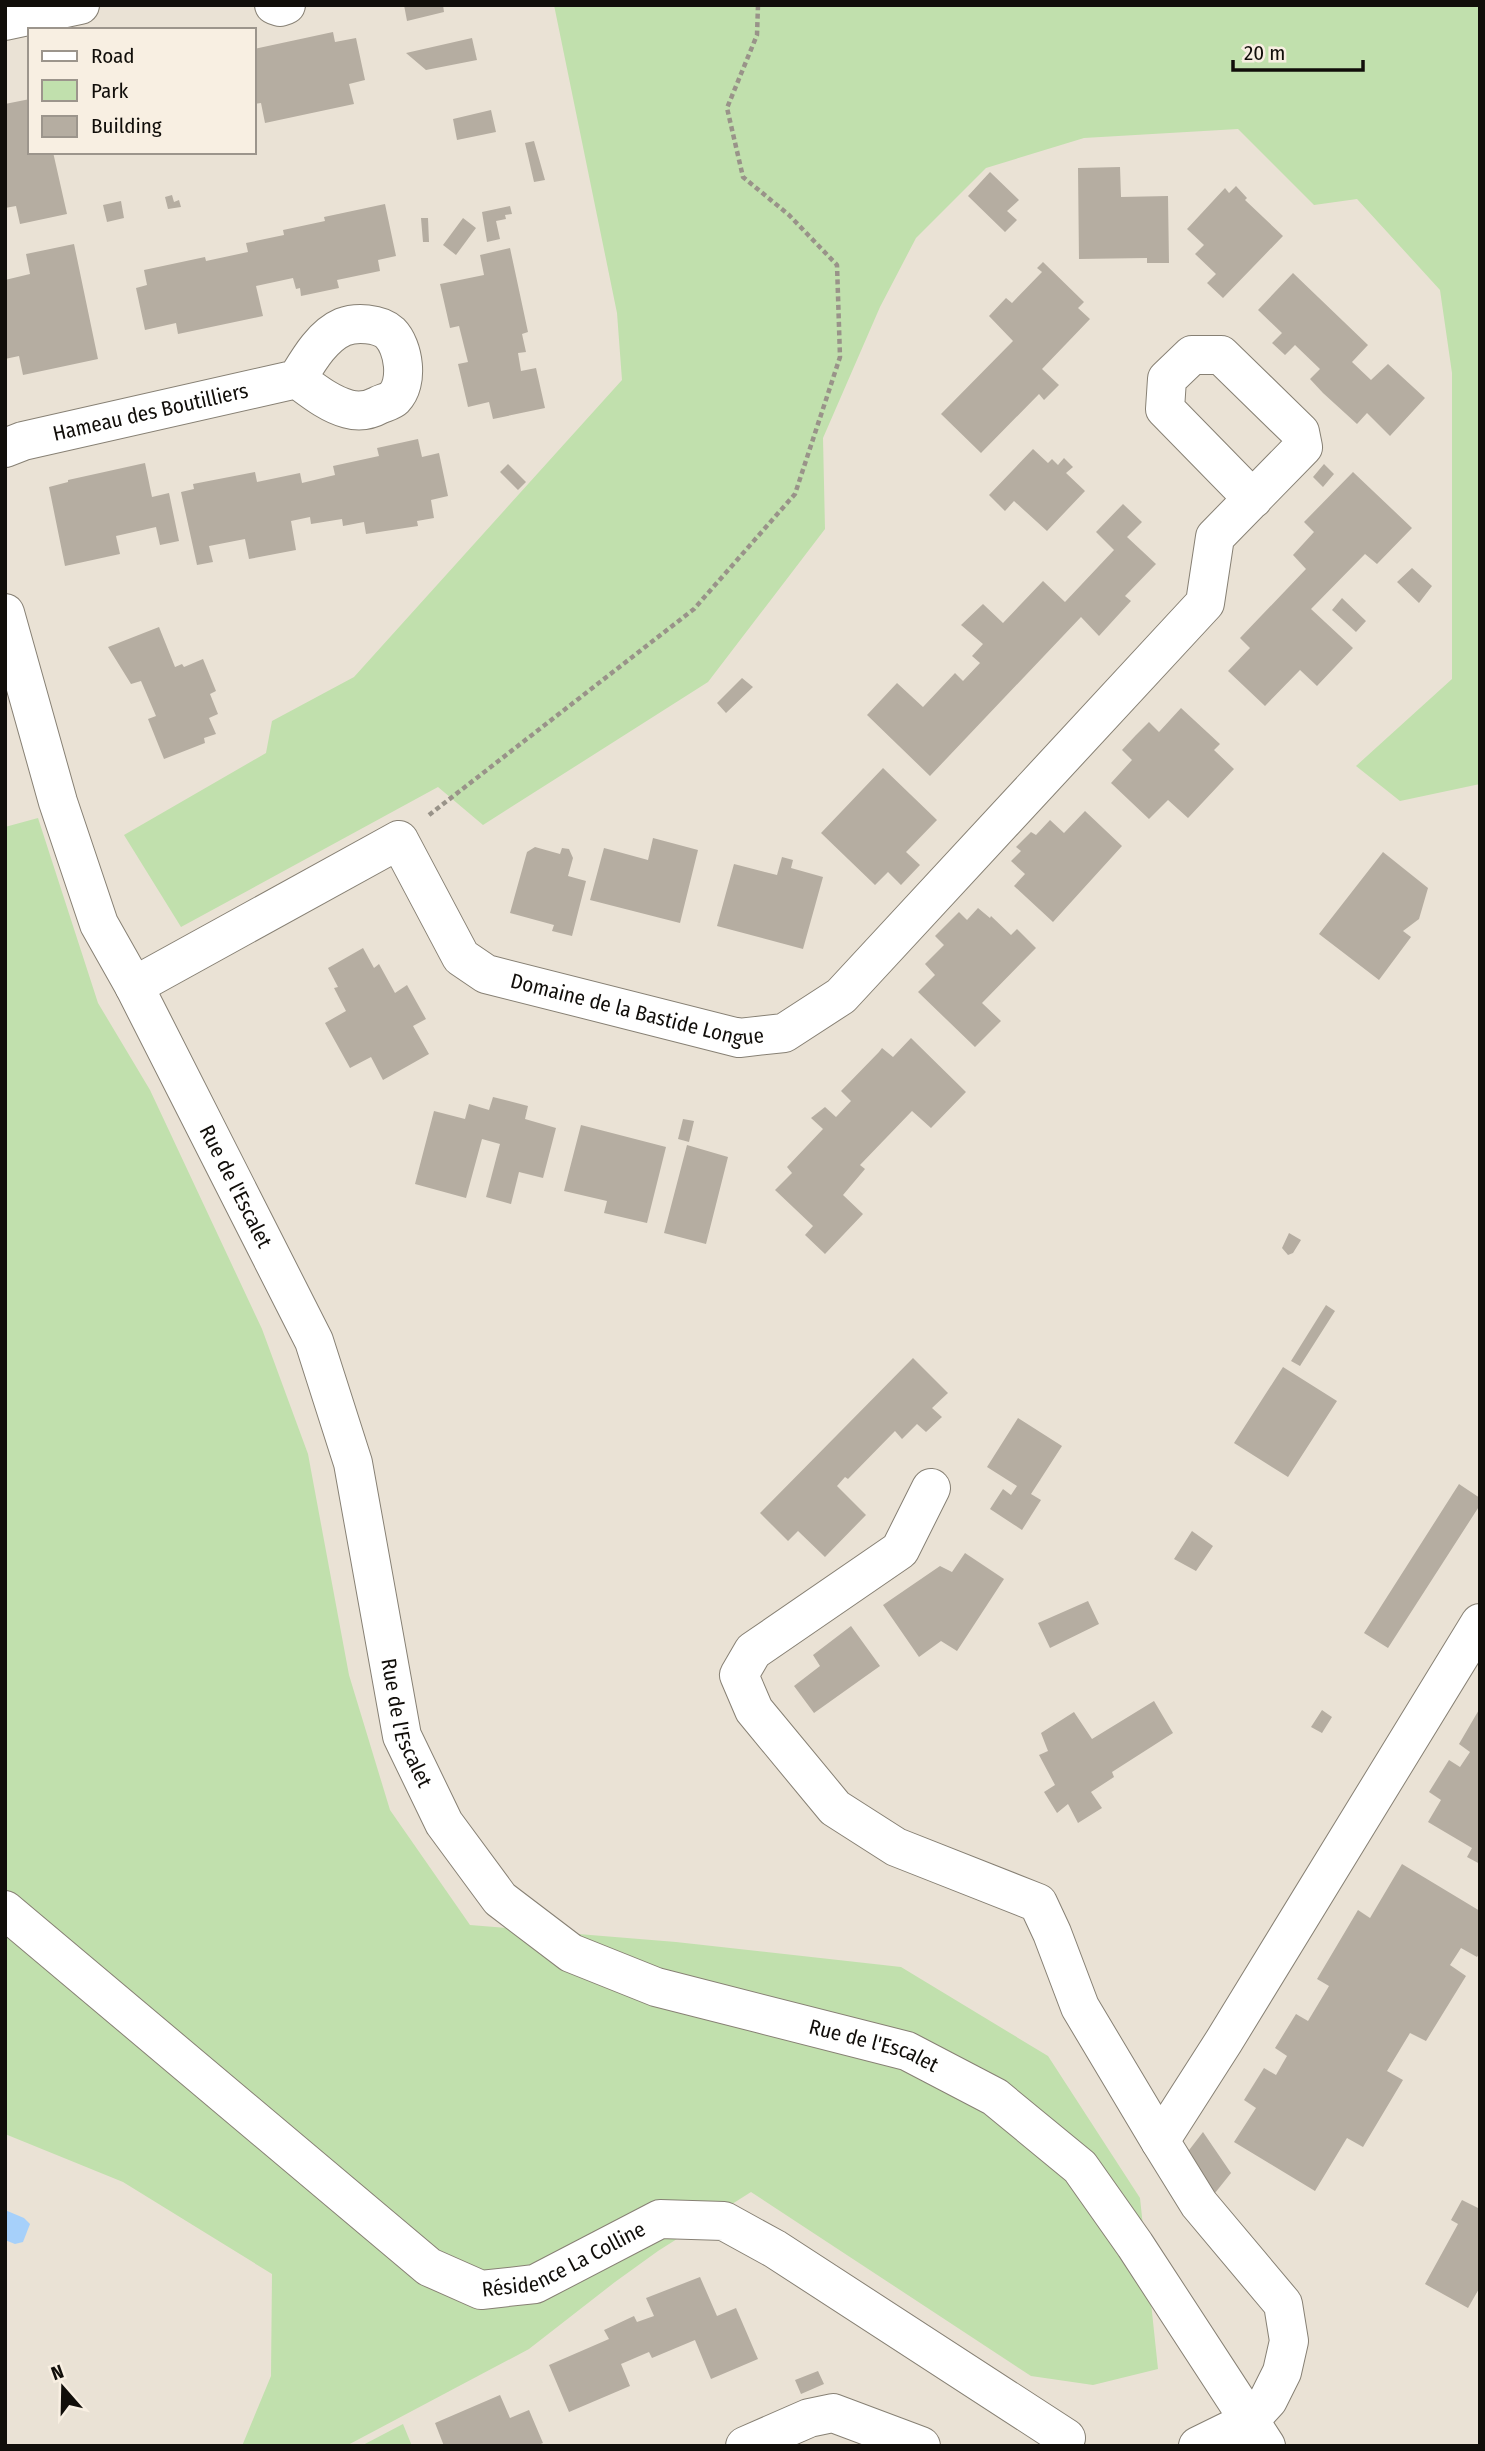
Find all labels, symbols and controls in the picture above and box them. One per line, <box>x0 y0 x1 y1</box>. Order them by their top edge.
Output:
legend <box>28 28 256 154</box>
scale bar <box>1233 28 1362 72</box>
text: 20 m <box>1244 40 1285 66</box>
text: Road <box>91 43 135 69</box>
text: Park <box>91 78 129 104</box>
text: Building <box>91 113 162 139</box>
street label: Hameau des Boutilliers <box>50 377 251 447</box>
street label: Domaine de la Bastide Longue <box>508 968 765 1052</box>
street label: Rue de l'Escalet <box>194 1121 278 1252</box>
street label: Rue de l'Escalet <box>375 1656 438 1792</box>
street label: Rue de l'Escalet <box>806 2014 943 2078</box>
street label: Résidence La Colline <box>480 2216 650 2303</box>
north arrow <box>28 2353 98 2423</box>
text: N <box>48 2360 67 2385</box>

